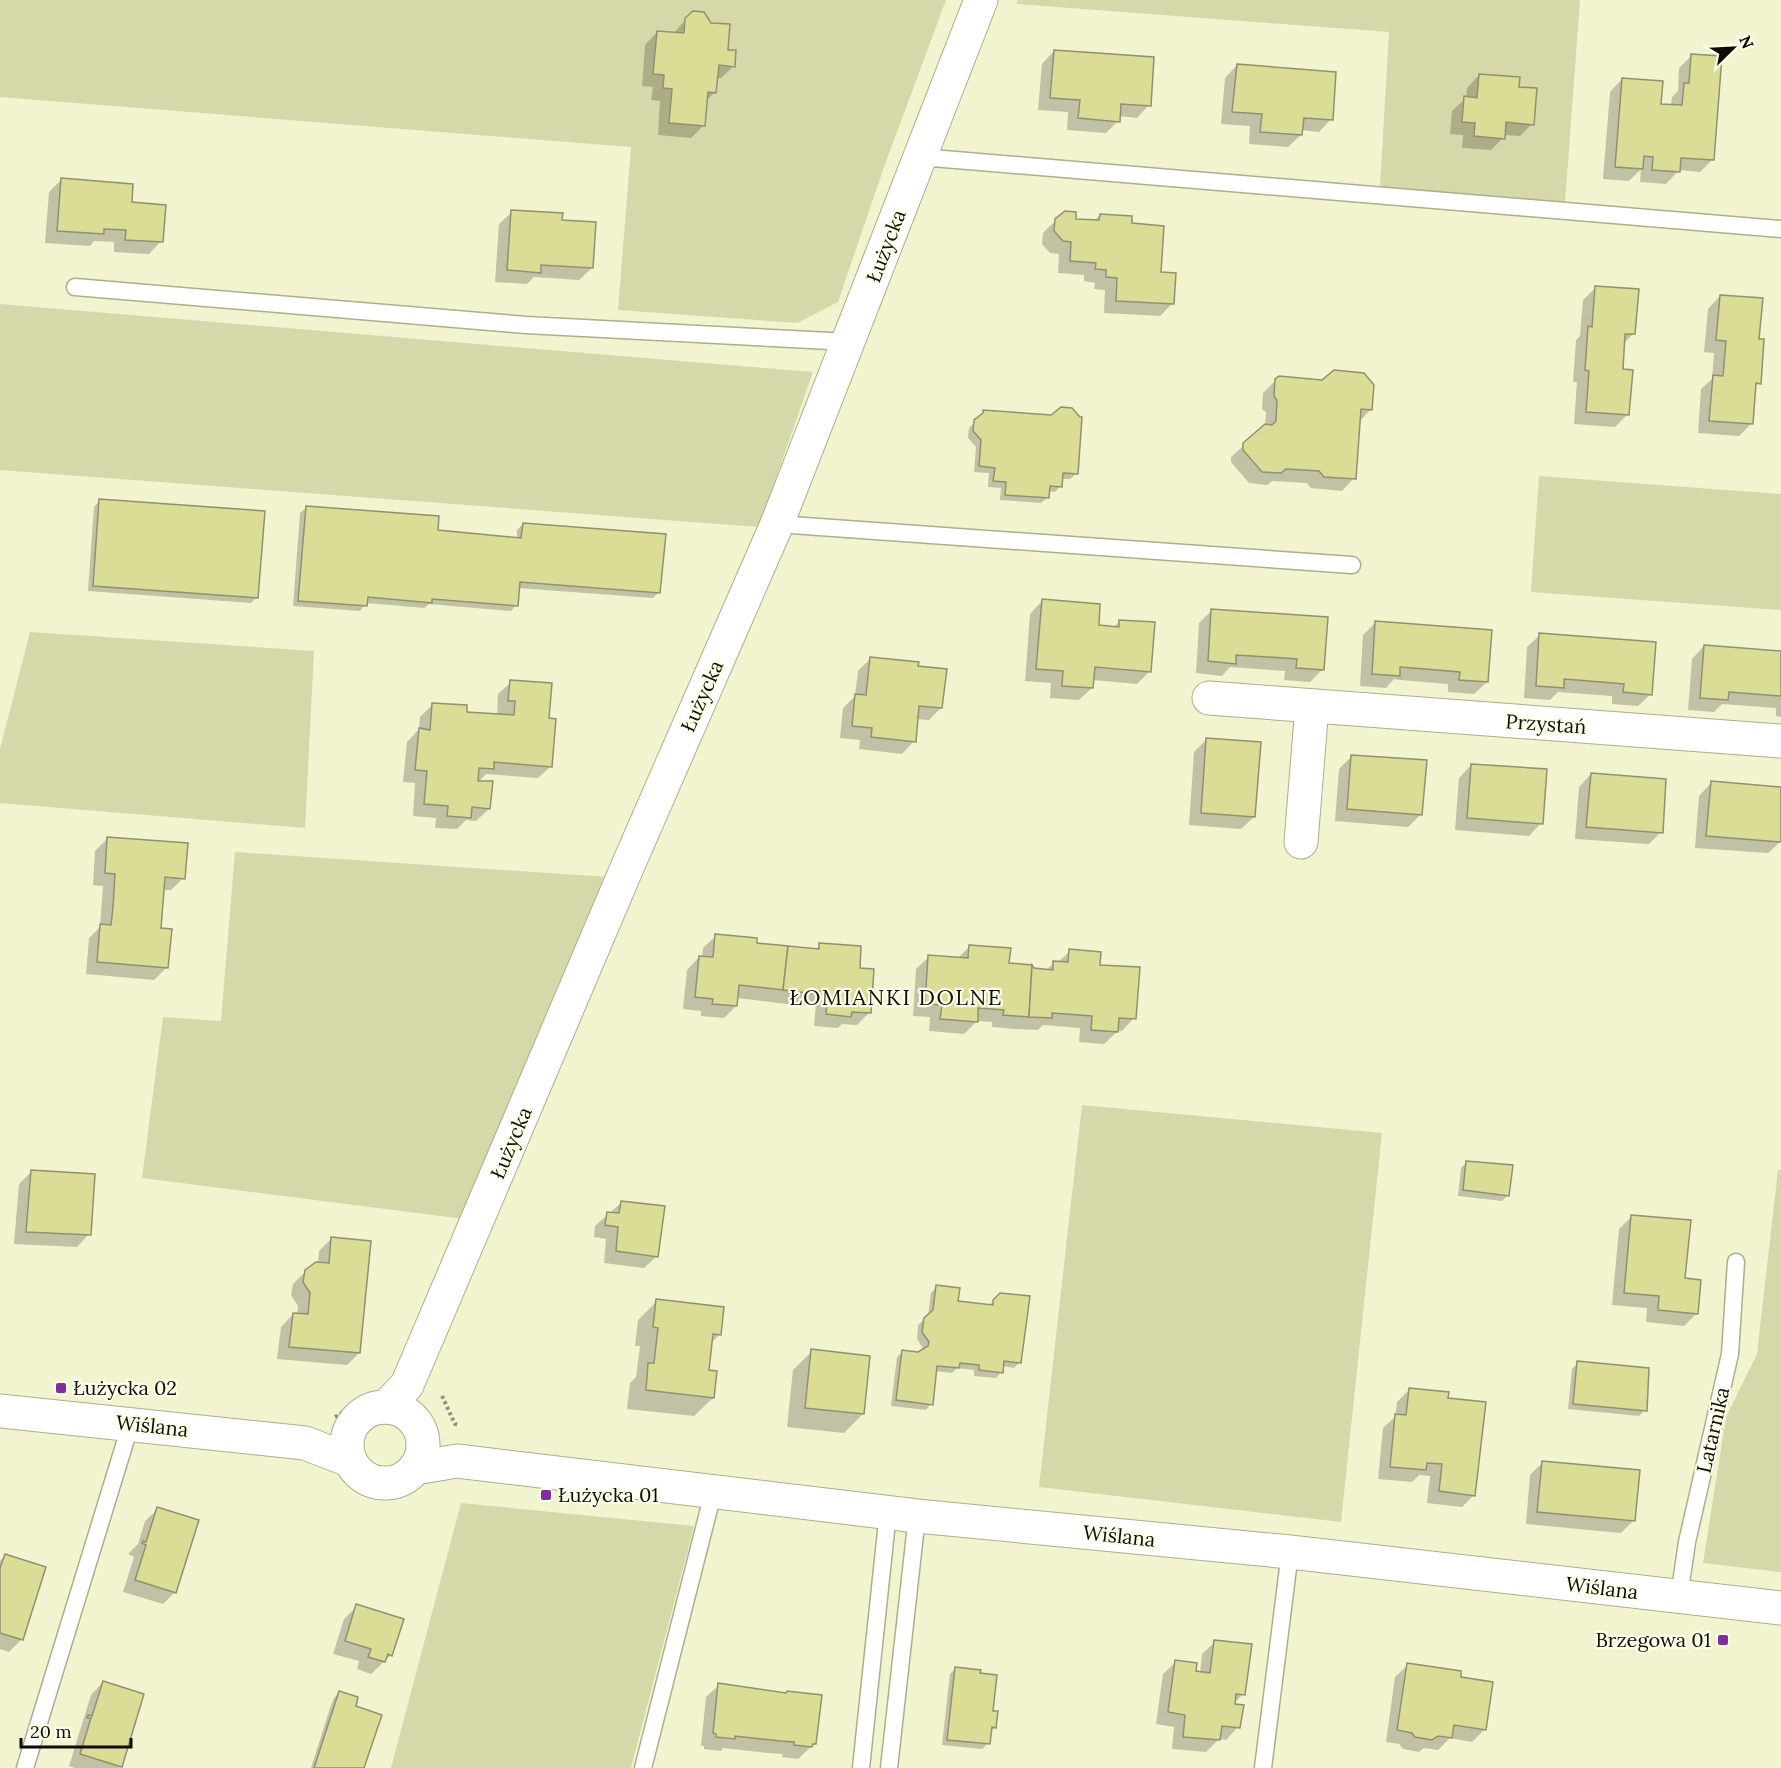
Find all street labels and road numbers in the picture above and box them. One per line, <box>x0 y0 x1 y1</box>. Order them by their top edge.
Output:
street label: Łużycka <box>860 206 911 286</box>
street label: Łużycka <box>675 656 728 735</box>
street label: Przystań <box>1505 708 1587 739</box>
street label: Łużycka <box>484 1103 537 1183</box>
street label: Latarnika <box>1690 1384 1735 1475</box>
street label: Wiślana <box>115 1409 189 1442</box>
street label: Wiślana <box>1082 1519 1156 1552</box>
street label: Wiślana <box>1564 1571 1640 1604</box>

